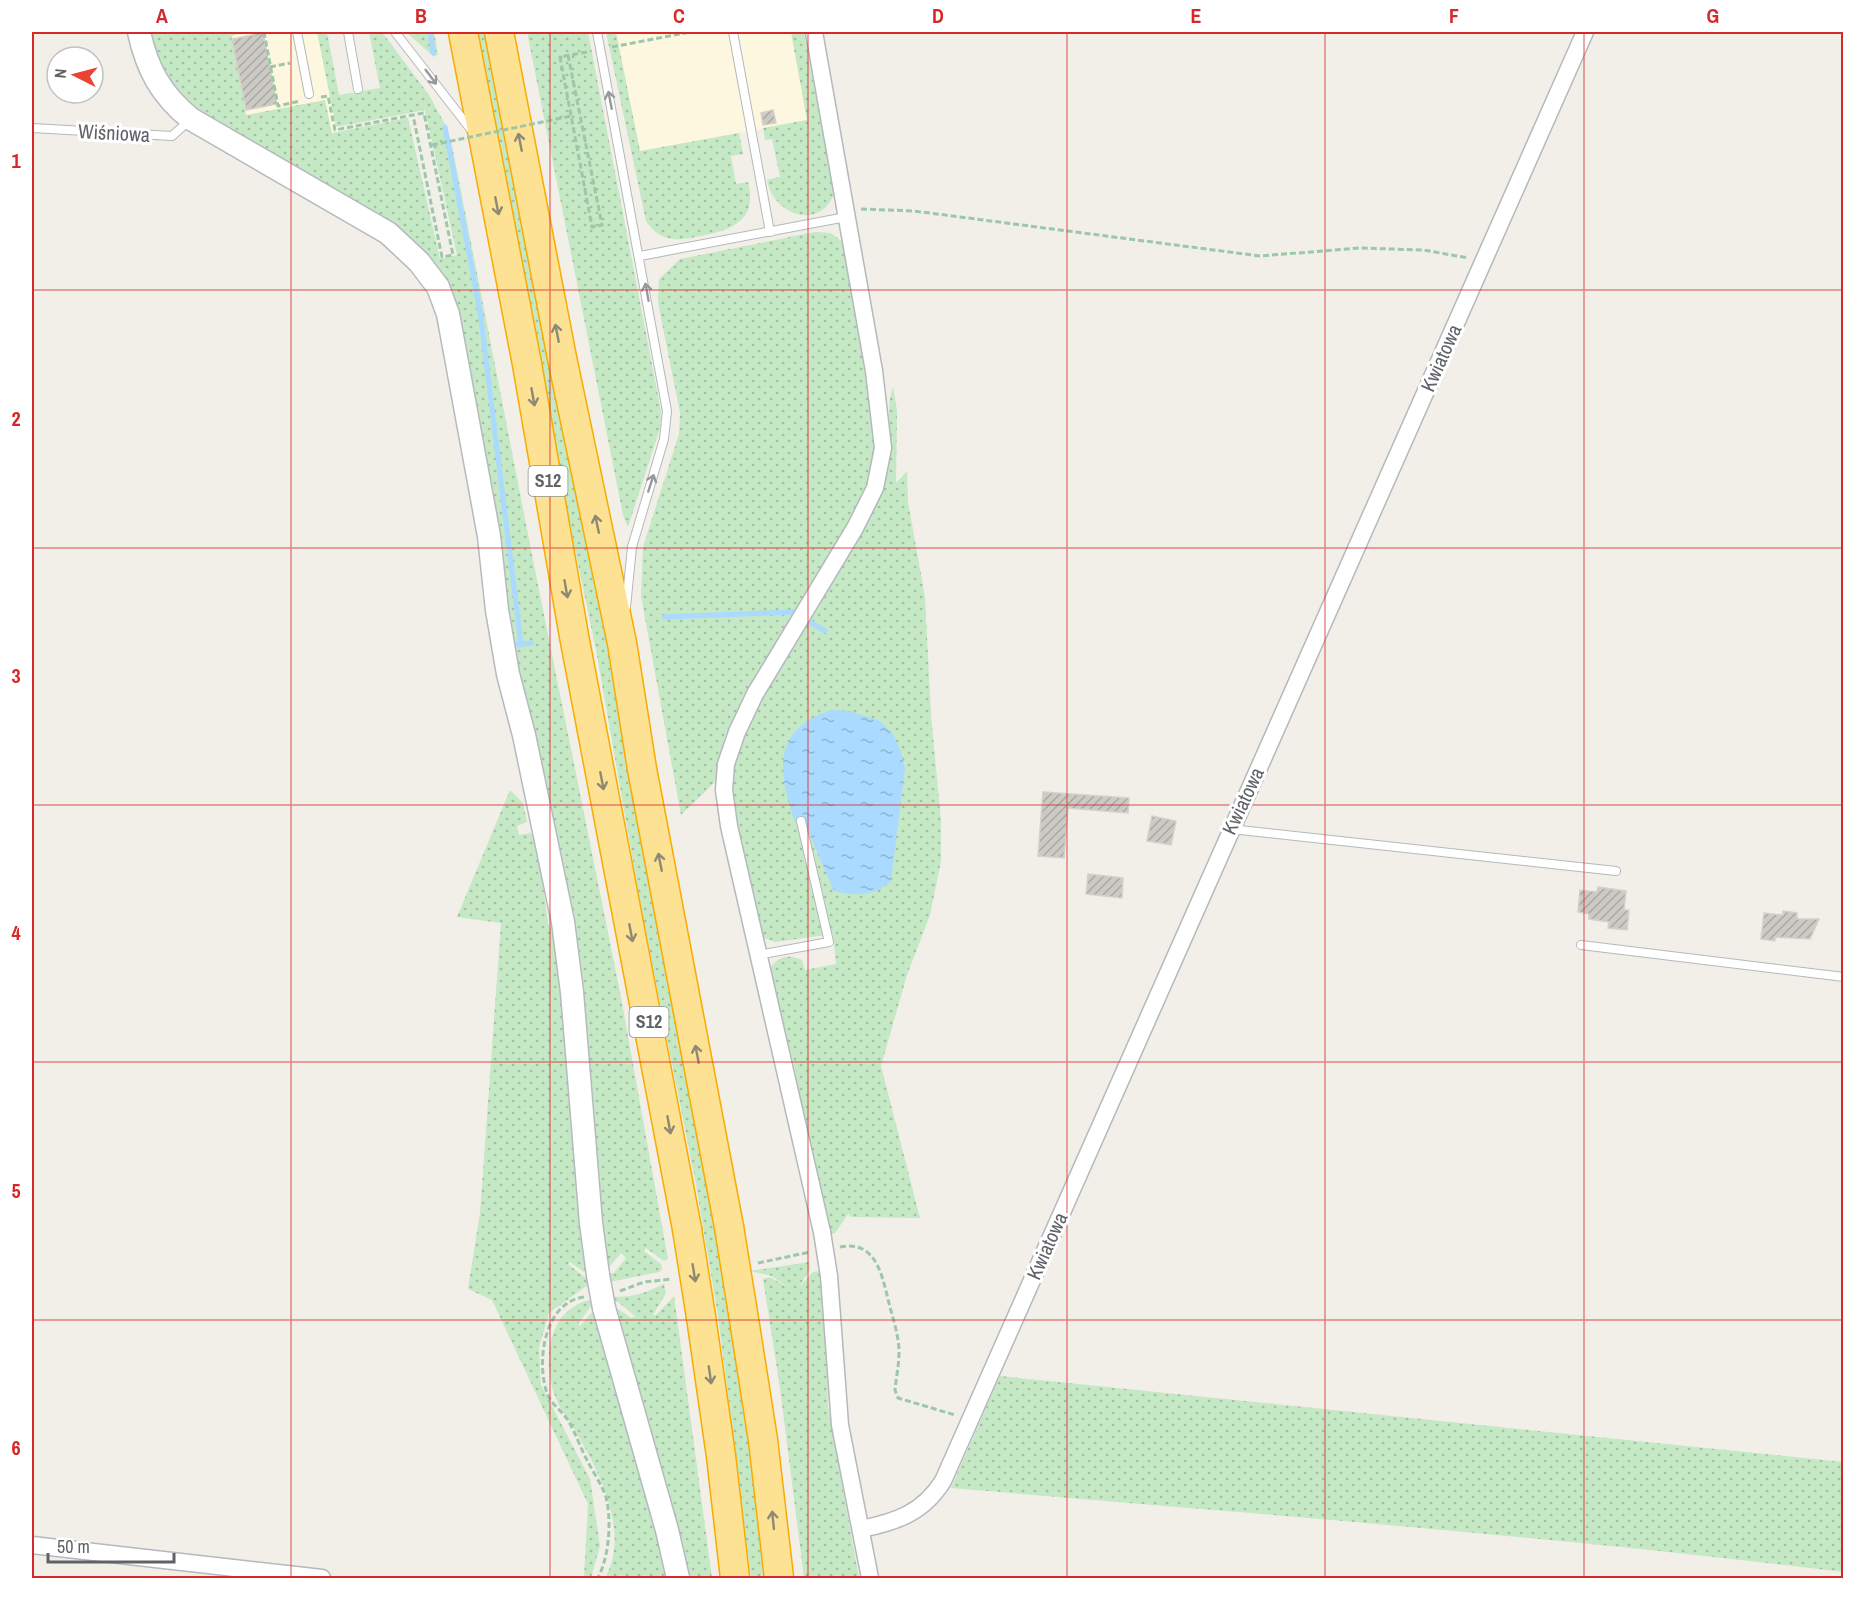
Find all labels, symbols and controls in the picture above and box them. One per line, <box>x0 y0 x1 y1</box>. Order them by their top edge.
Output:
text: A <box>156 2 168 29</box>
text: B <box>415 2 427 29</box>
text: C <box>673 2 685 29</box>
text: D <box>932 2 944 29</box>
text: E <box>1191 2 1202 29</box>
text: F <box>1449 2 1459 29</box>
text: G <box>1707 2 1719 29</box>
north arrow <box>45 45 105 105</box>
text: N <box>49 68 72 79</box>
one-way arrow <box>425 69 438 85</box>
one-way arrow <box>604 91 615 111</box>
street label: Wiśniowa <box>77 117 151 148</box>
one-way arrow <box>514 132 525 152</box>
text: 1 <box>11 147 21 174</box>
one-way arrow <box>492 195 503 215</box>
one-way arrow <box>641 283 652 302</box>
street label: Kwiatowa <box>1414 320 1467 396</box>
one-way arrow <box>551 324 562 343</box>
one-way arrow <box>528 387 539 406</box>
text: 2 <box>11 405 21 432</box>
road number: S12 <box>528 466 568 496</box>
one-way arrow <box>646 474 657 493</box>
one-way arrow <box>590 515 602 534</box>
one-way arrow <box>561 579 572 599</box>
text: 3 <box>11 662 21 689</box>
street label: Kwiatowa <box>1215 763 1270 839</box>
one-way arrow <box>597 771 608 790</box>
one-way arrow <box>654 853 665 873</box>
text: 4 <box>11 919 21 946</box>
one-way arrow <box>626 923 637 943</box>
road number: S12 <box>630 1007 668 1037</box>
one-way arrow <box>691 1044 702 1064</box>
one-way arrow <box>664 1114 675 1134</box>
text: 5 <box>11 1177 21 1204</box>
street label: Kwiatowa <box>1020 1208 1073 1284</box>
one-way arrow <box>689 1263 700 1283</box>
one-way arrow <box>704 1365 715 1385</box>
text: 6 <box>11 1434 21 1461</box>
one-way arrow <box>767 1511 778 1531</box>
scale bar <box>48 1526 174 1564</box>
text: 50 m <box>57 1534 90 1559</box>

